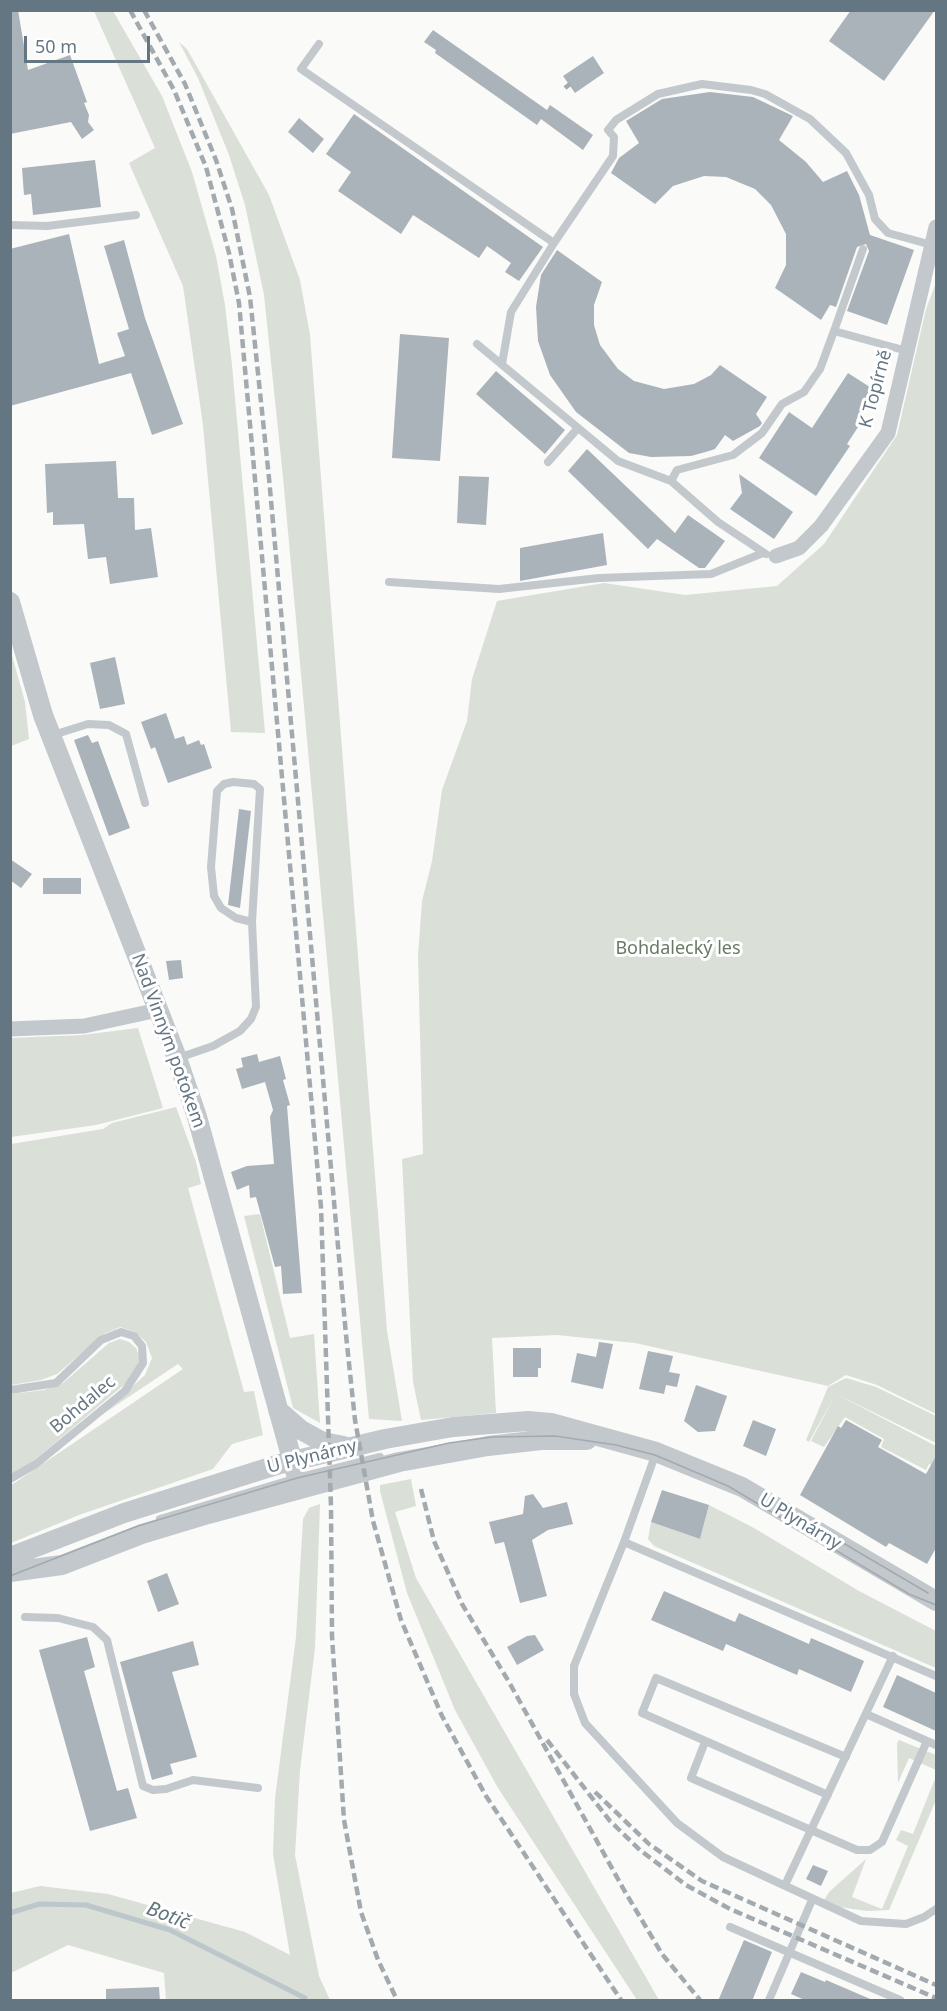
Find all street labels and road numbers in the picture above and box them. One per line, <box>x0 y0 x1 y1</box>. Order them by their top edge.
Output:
street label: K Topírně <box>855 348 897 430</box>
street label: Nad Vinným potokem <box>126 951 210 1131</box>
street label: Bohdalec <box>46 1372 120 1438</box>
street label: U Plynárny <box>265 1435 359 1479</box>
street label: U Plynárny <box>755 1489 845 1555</box>

